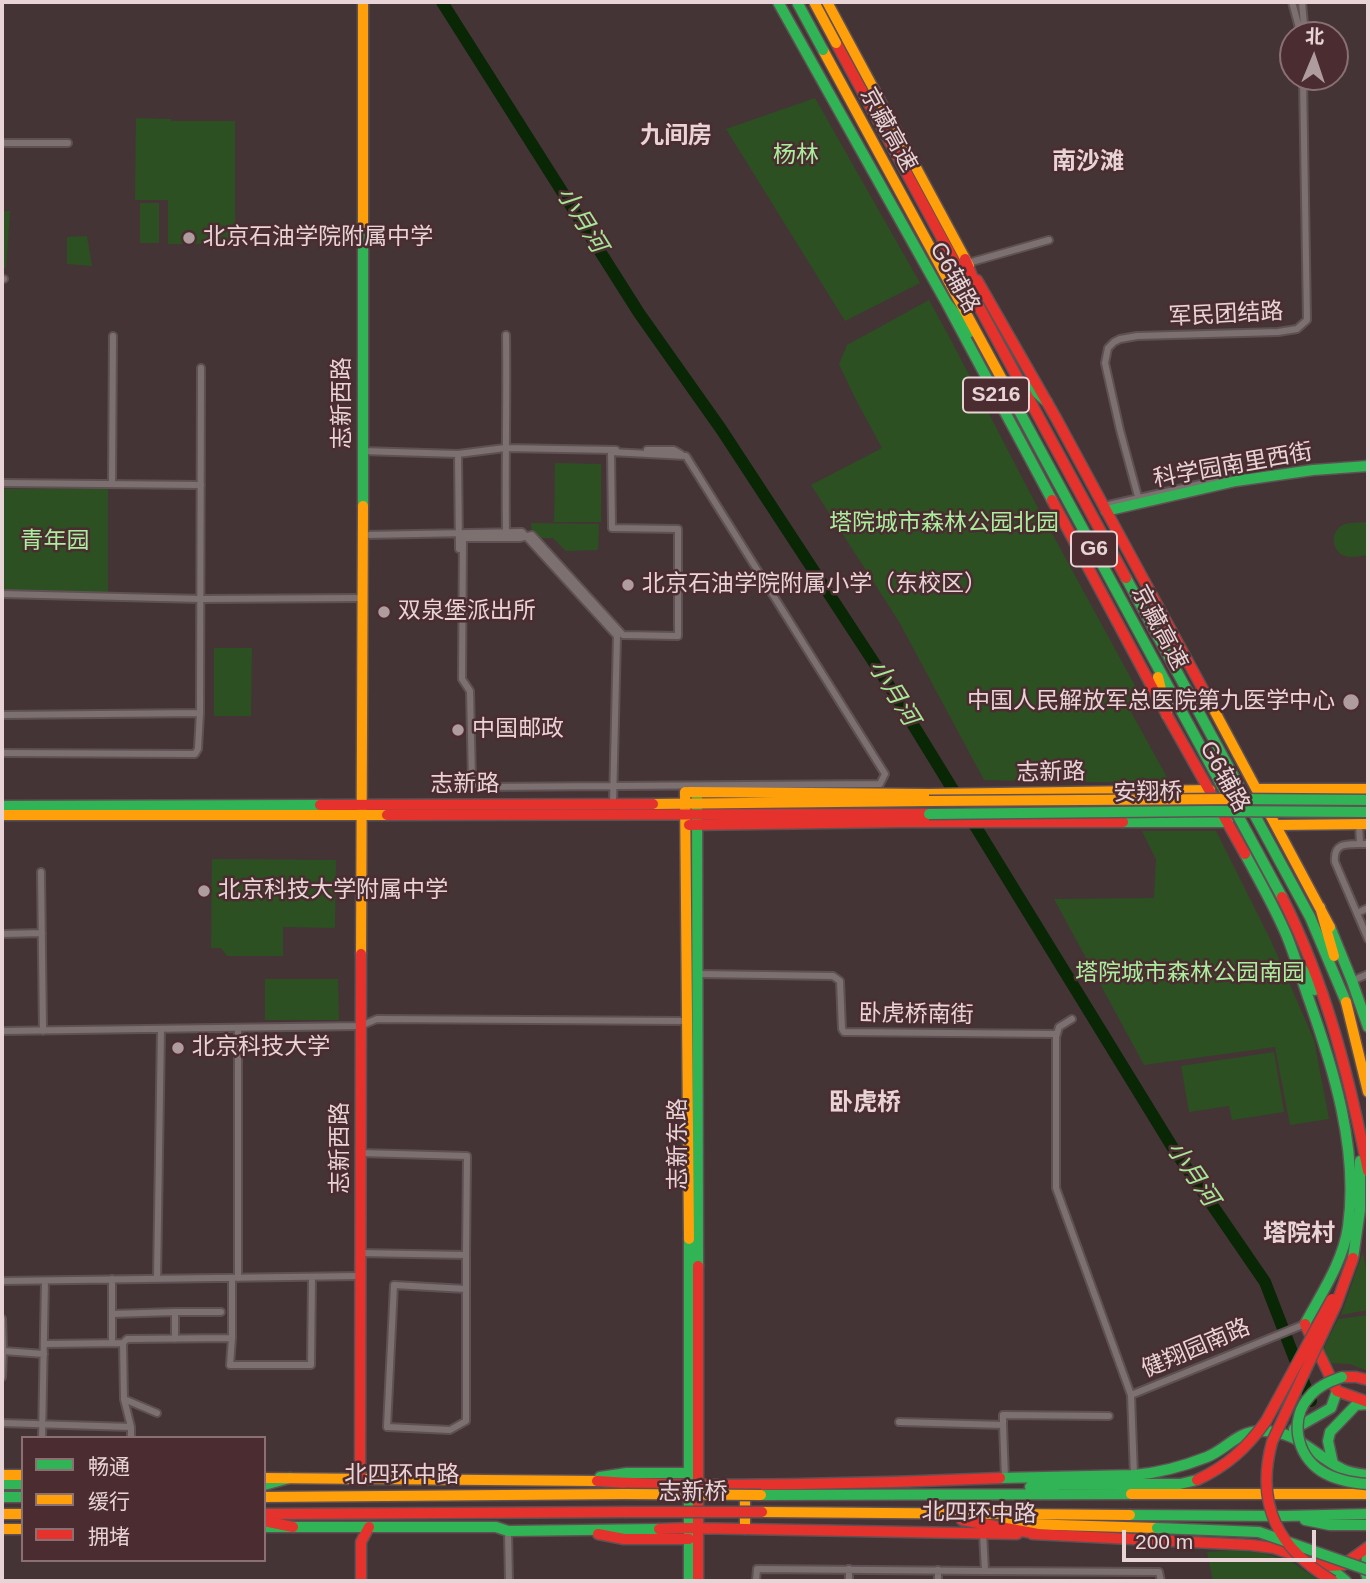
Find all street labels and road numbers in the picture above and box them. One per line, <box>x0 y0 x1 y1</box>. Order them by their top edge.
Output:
street label: 京藏高速 <box>854 83 922 177</box>
street label: G6辅路 <box>923 238 985 318</box>
street label: 军民团结路 <box>1168 298 1284 332</box>
street label: 志新西路 <box>329 357 357 449</box>
road number: S216 <box>963 378 1029 412</box>
street label: 科学园南里西街 <box>1151 438 1315 494</box>
road number: G6 <box>1071 532 1117 566</box>
street label: 京藏高速 <box>1125 581 1193 675</box>
street label: G6辅路 <box>1193 737 1255 817</box>
street label: 志新路 <box>1016 759 1086 787</box>
street label: 志新路 <box>431 771 499 799</box>
street label: 安翔桥 <box>1113 779 1183 807</box>
street label: 卧虎桥南街 <box>858 1000 974 1030</box>
street label: 志新东路 <box>665 1098 693 1190</box>
street label: 志新西路 <box>327 1102 355 1194</box>
street label: 健翔园南路 <box>1138 1314 1254 1384</box>
street label: 北四环中路 <box>345 1462 459 1490</box>
street label: 志新桥 <box>659 1479 727 1507</box>
street label: 北四环中路 <box>921 1499 1037 1529</box>

